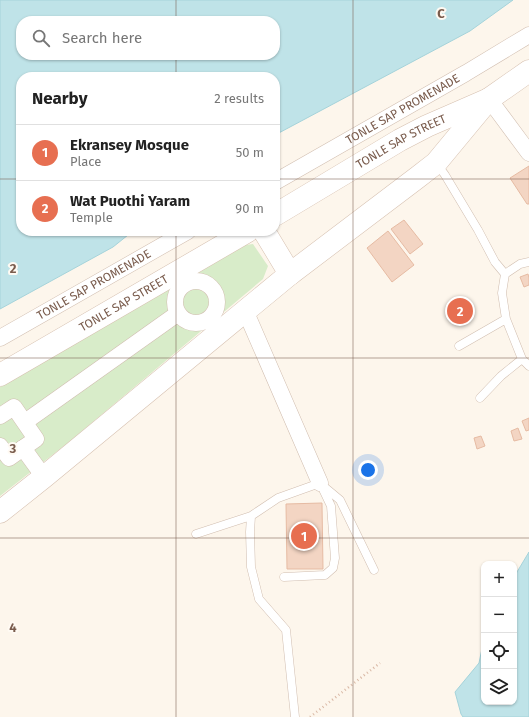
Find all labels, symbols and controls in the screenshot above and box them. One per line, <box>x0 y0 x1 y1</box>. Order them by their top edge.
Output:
text: C <box>437 6 445 21</box>
search box <box>16 16 280 60</box>
icon: search <box>30 27 52 49</box>
text: Search here <box>62 29 142 47</box>
street label: TONLE SAP PROMENADE <box>343 71 462 147</box>
text: Nearby <box>32 88 87 109</box>
text: 2 results <box>214 91 264 106</box>
street label: TONLE SAP STREET <box>354 111 449 172</box>
text: Ekransey Mosque <box>70 136 189 154</box>
text: 1 <box>42 145 48 160</box>
text: 50 m <box>236 145 264 160</box>
text: Place <box>70 154 101 169</box>
text: Wat Puothi Yaram <box>70 192 190 210</box>
text: 2 <box>42 201 48 216</box>
text: 90 m <box>235 201 264 216</box>
text: Temple <box>70 210 113 225</box>
street label: TONLE SAP PROMENADE <box>34 247 153 323</box>
text: 2 <box>10 261 17 276</box>
street label: TONLE SAP STREET <box>77 272 171 334</box>
pin: 2 <box>447 296 473 326</box>
text: 3 <box>9 441 17 456</box>
your location <box>358 460 378 480</box>
pin: 1 <box>291 521 317 551</box>
map controls <box>481 561 517 705</box>
button: + <box>481 561 517 597</box>
button: − <box>481 597 517 633</box>
text: 4 <box>9 620 17 635</box>
button: locate <box>481 633 517 669</box>
button: layers <box>481 669 517 705</box>

